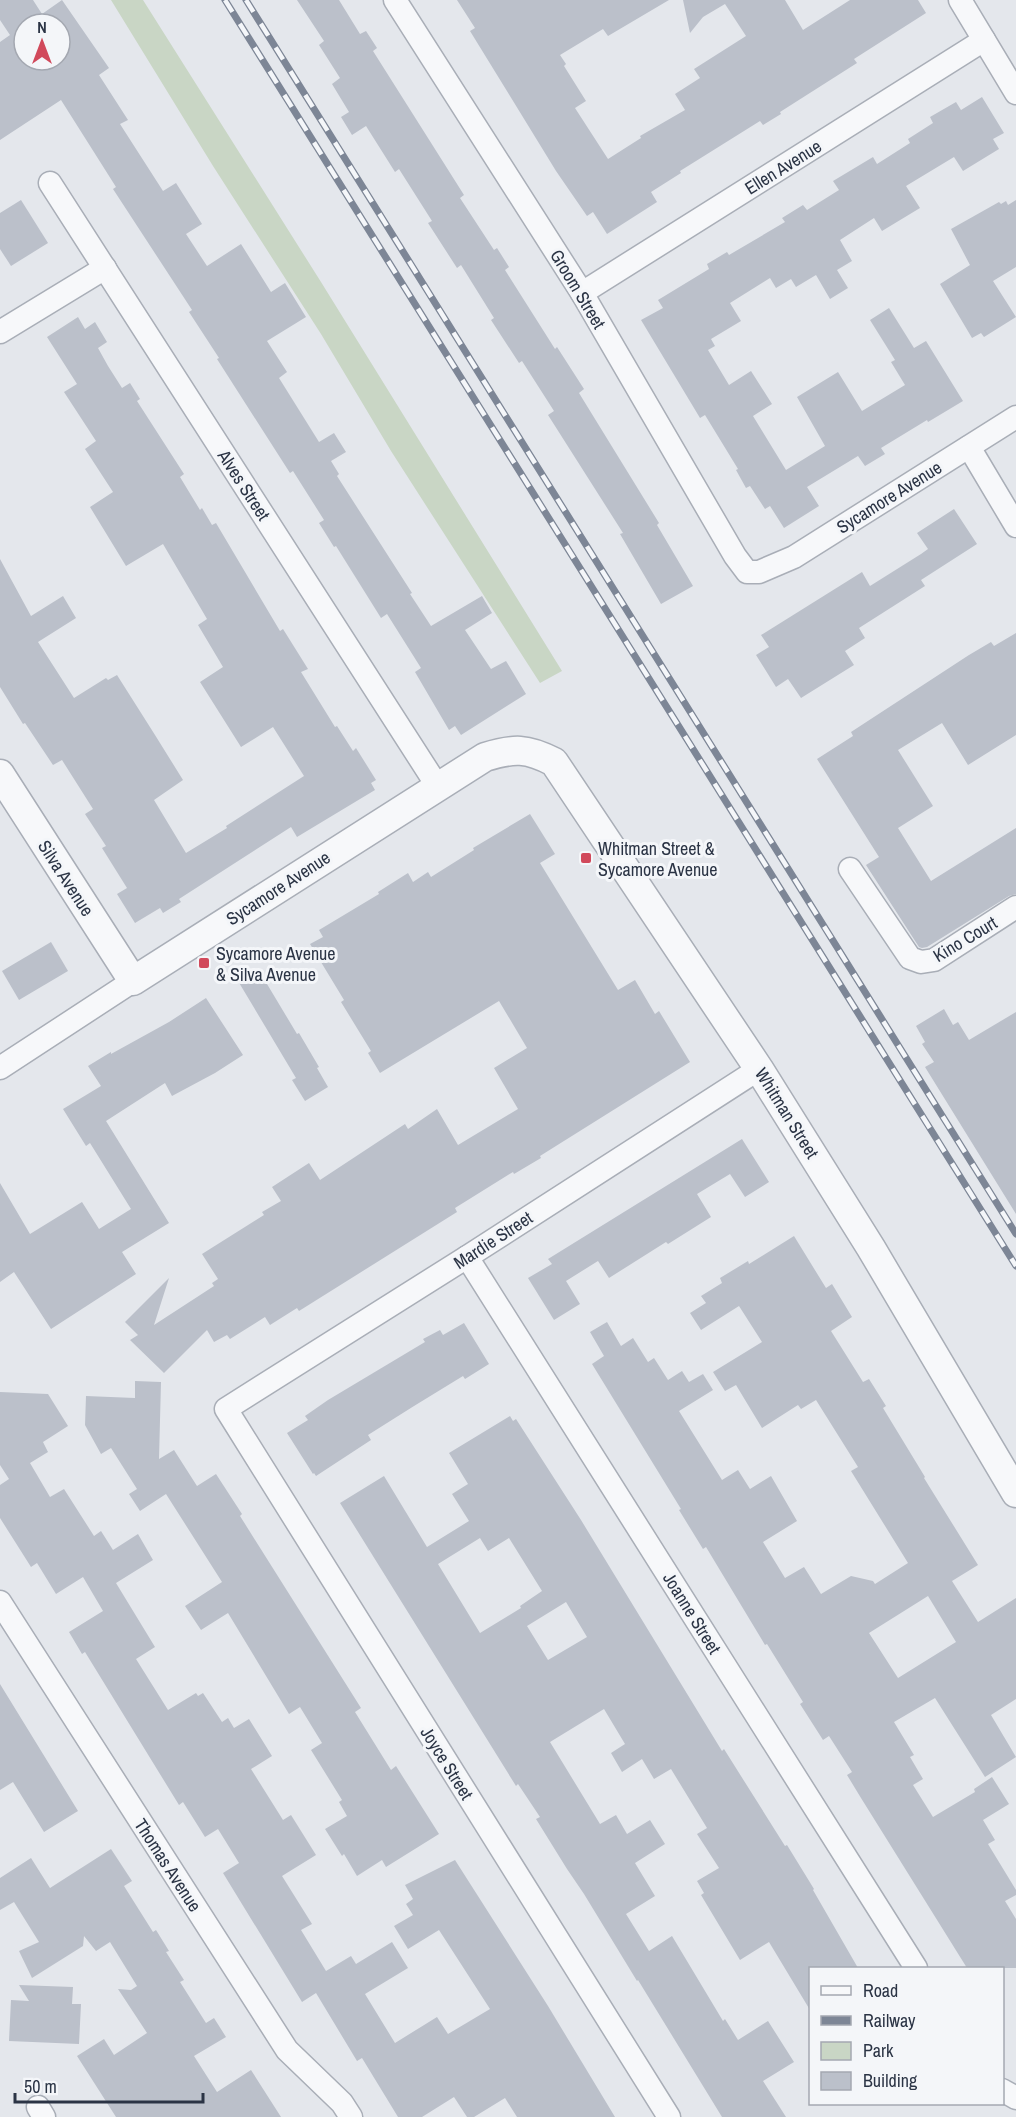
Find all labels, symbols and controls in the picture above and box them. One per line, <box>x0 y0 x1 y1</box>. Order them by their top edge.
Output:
north arrow <box>12 12 72 72</box>
text: N <box>37 16 47 38</box>
street label: Ellen Avenue <box>740 134 826 200</box>
street label: Groom Street <box>544 245 612 333</box>
street label: Alves Street <box>211 444 276 525</box>
street label: Sycamore Avenue <box>832 455 946 539</box>
street label: Silva Avenue <box>32 835 100 921</box>
place label: Whitman Street & Sycamore Avenue <box>598 836 718 882</box>
street label: Sycamore Avenue <box>221 845 335 931</box>
marker: Whitman Street & Sycamore Avenue <box>579 851 593 865</box>
street label: Kino Court <box>928 910 1002 968</box>
place label: Sycamore Avenue & Silva Avenue <box>216 941 336 987</box>
marker: Sycamore Avenue & Silva Avenue <box>197 956 211 970</box>
street label: Whitman Street <box>749 1063 825 1163</box>
street label: Mardie Street <box>449 1205 537 1275</box>
street label: Joanne Street <box>657 1567 727 1659</box>
street label: Joyce Street <box>415 1722 479 1804</box>
street label: Thomas Avenue <box>129 1814 207 1916</box>
legend <box>809 1967 1004 2105</box>
text: Road <box>863 1978 898 2003</box>
text: Railway <box>863 2008 916 2033</box>
text: Park <box>863 2038 894 2063</box>
scale bar <box>15 2066 202 2104</box>
text: Building <box>863 2068 918 2093</box>
text: 50 m <box>24 2074 57 2099</box>

